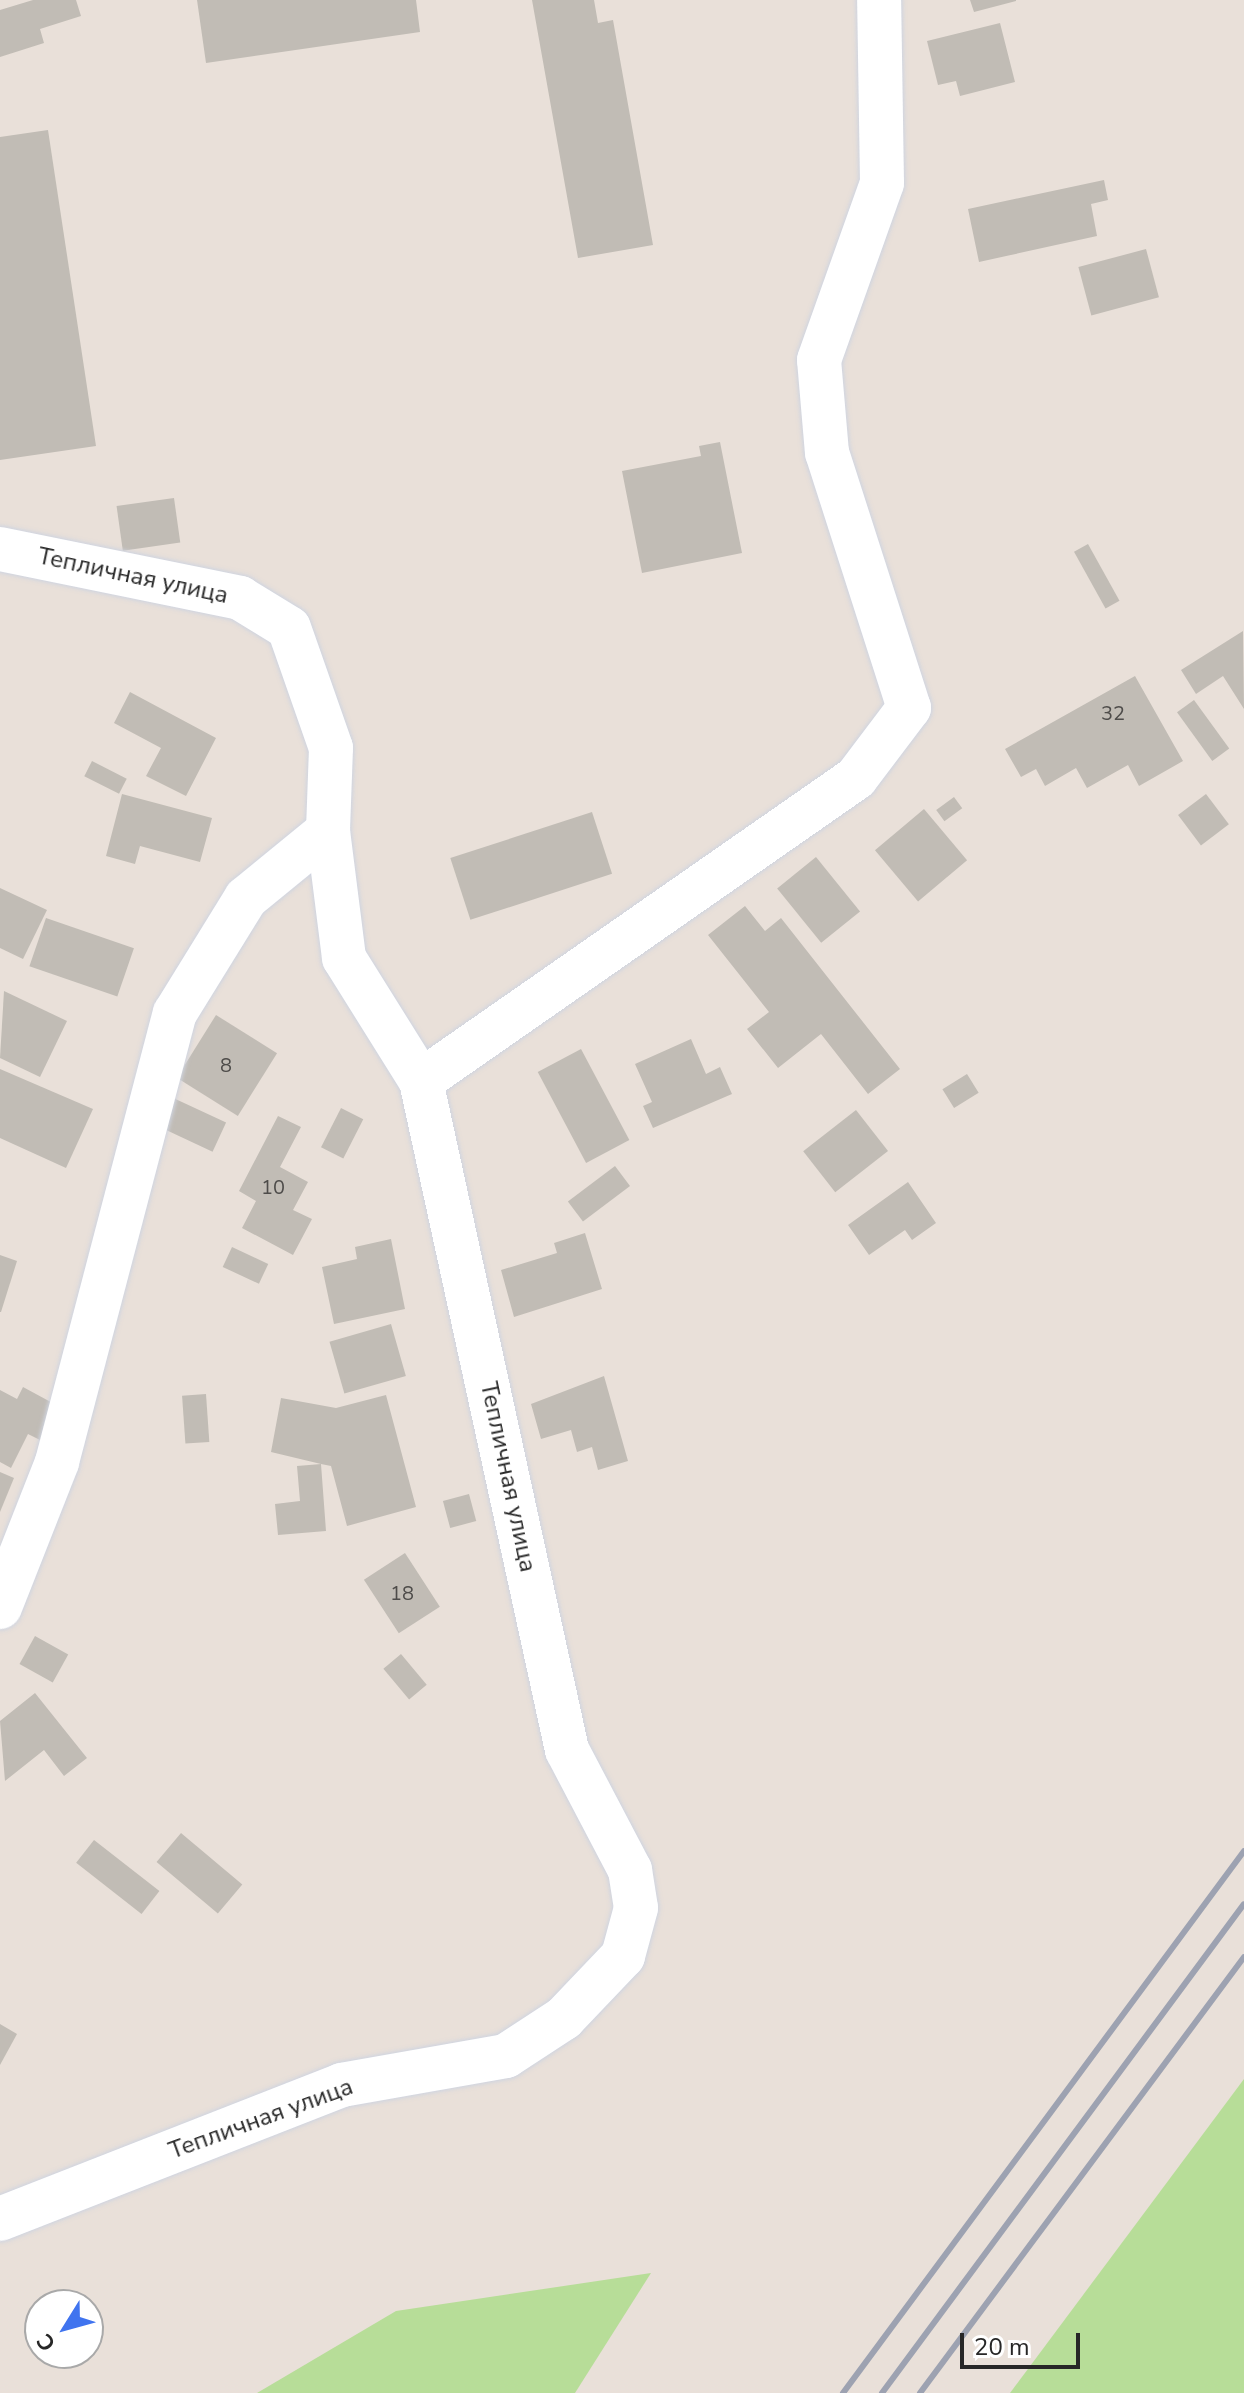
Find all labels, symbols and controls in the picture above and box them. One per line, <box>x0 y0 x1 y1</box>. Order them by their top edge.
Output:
street label: Тепличная улица <box>35 542 231 610</box>
house number: 32 <box>1101 701 1125 725</box>
house number: 8 <box>220 1053 232 1077</box>
house number: 10 <box>261 1175 285 1199</box>
street label: Тепличная улица <box>474 1379 542 1575</box>
house number: 18 <box>390 1581 414 1605</box>
street label: Тепличная улица <box>165 2072 357 2166</box>
north arrow <box>24 2289 104 2369</box>
scale bar <box>964 2317 1084 2367</box>
text: С <box>30 2327 63 2357</box>
text: 20 m <box>974 2331 1030 2363</box>

